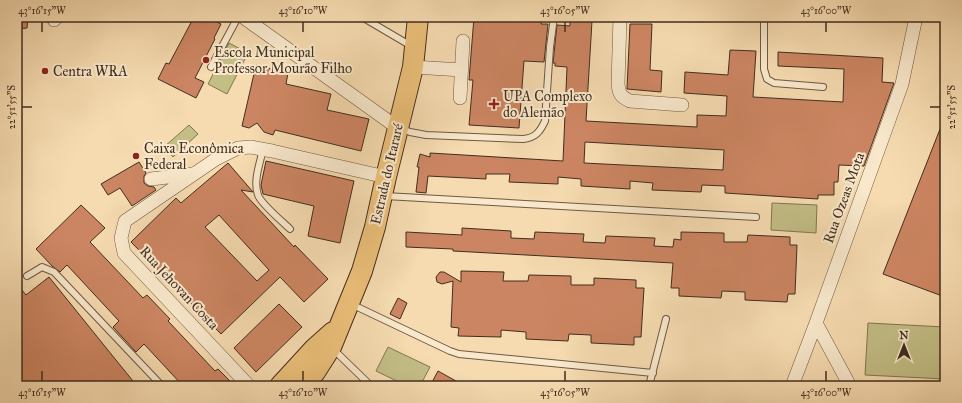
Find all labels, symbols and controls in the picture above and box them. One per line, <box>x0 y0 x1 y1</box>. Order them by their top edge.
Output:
text: 43°16'15"W <box>18 5 66 17</box>
text: 43°16'10"W <box>279 5 328 17</box>
text: 43°16'05"W <box>540 5 590 17</box>
text: 43°16'00"W <box>801 5 852 17</box>
place label: Escola Municipal Professor Mourão Filho <box>214 44 352 77</box>
marker: Escola Municipal Professor Mourão Filho <box>201 55 211 65</box>
place label: Centra WRA <box>53 63 128 80</box>
marker: Centra WRA <box>40 66 50 76</box>
text: 22°51'55"S <box>6 85 18 129</box>
text: 22°51'55"S <box>946 85 958 129</box>
place label: UPA Complexo do Alemão <box>503 88 592 121</box>
marker: UPA Complexo do Alemão <box>488 98 500 110</box>
street label: Estrada do Itararé <box>367 122 407 226</box>
place label: Caixa Econômica Federal <box>144 140 244 173</box>
street label: Rua Ozeas Mota <box>820 150 868 246</box>
marker: Caixa Econômica Federal <box>131 151 141 161</box>
street label: Rua Jehovan Costa <box>135 243 222 334</box>
north arrow <box>884 325 924 365</box>
text: N <box>899 329 909 342</box>
text: 43°16'15"W <box>18 387 66 399</box>
text: 43°16'10"W <box>279 387 328 399</box>
text: 43°16'05"W <box>540 387 590 399</box>
text: 43°16'00"W <box>801 387 852 399</box>

